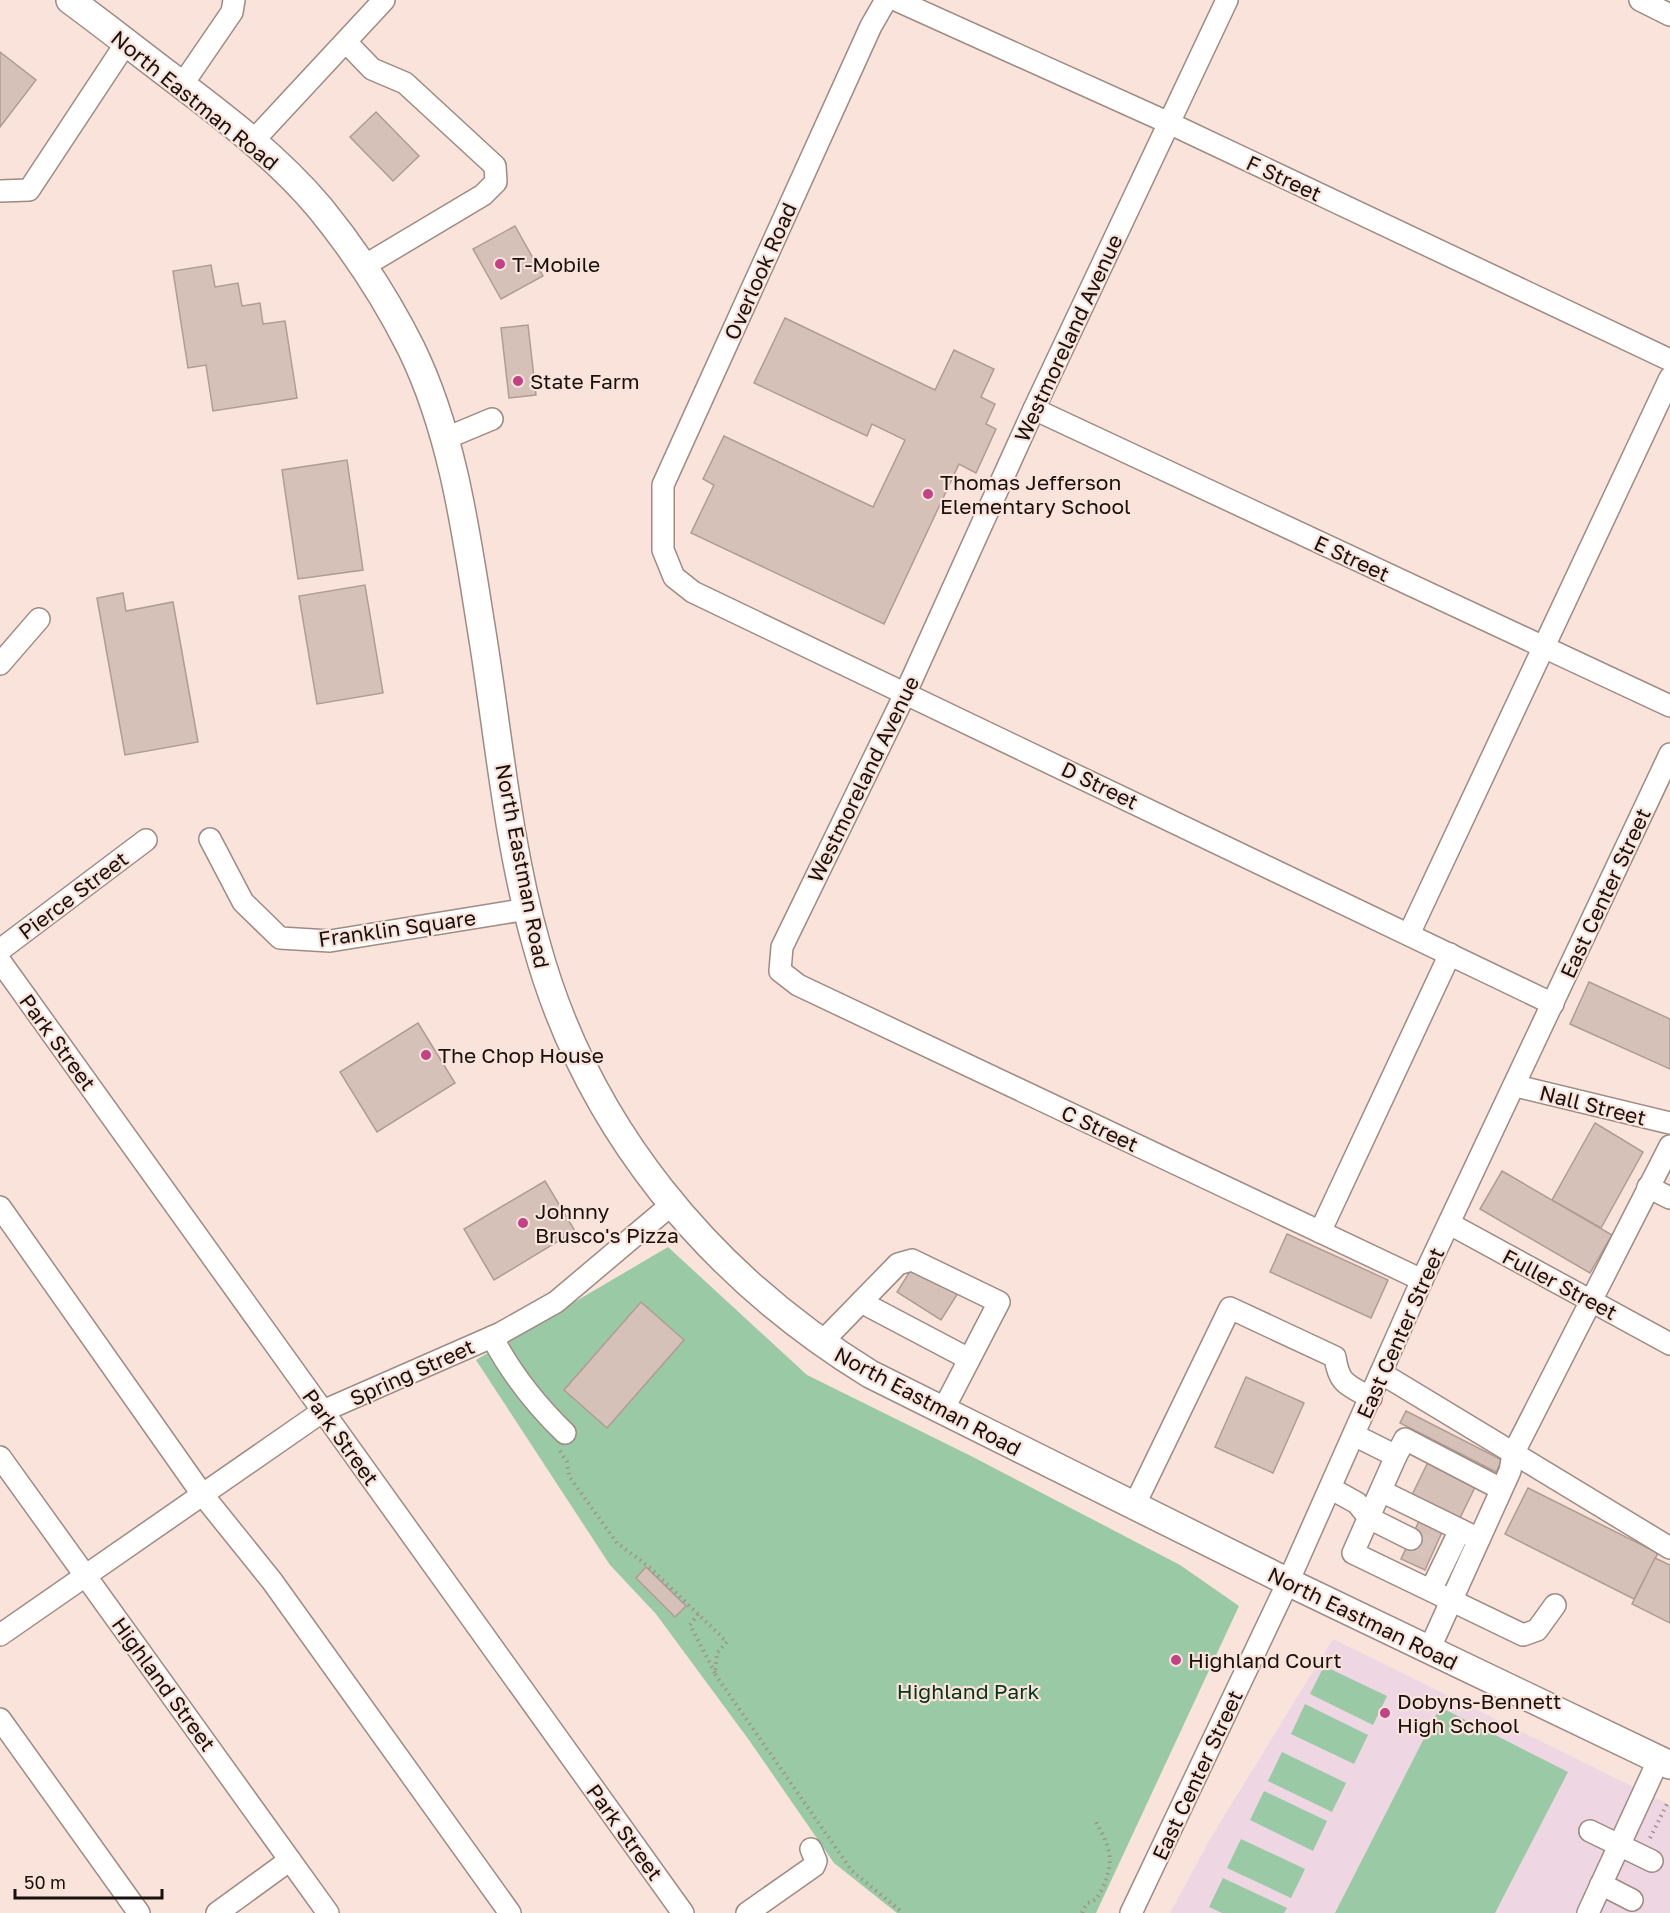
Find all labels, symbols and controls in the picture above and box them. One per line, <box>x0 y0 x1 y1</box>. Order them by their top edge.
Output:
street label: North Eastman Road <box>106 25 284 175</box>
street label: F Street <box>1242 149 1326 207</box>
street label: Overlook Road <box>718 198 802 344</box>
street label: Westmoreland Avenue <box>1008 230 1128 446</box>
place label: T-Mobile <box>512 251 600 277</box>
marker: T-Mobile <box>493 257 507 271</box>
place label: State Farm <box>530 368 640 394</box>
marker: State Farm <box>511 374 525 388</box>
place label: Thomas Jefferson Elementary School <box>940 469 1131 519</box>
marker: Thomas Jefferson Elementary School <box>921 487 935 501</box>
street label: E Street <box>1310 529 1394 587</box>
street label: Westmoreland Avenue <box>802 672 924 886</box>
street label: D Street <box>1057 755 1143 815</box>
street label: North Eastman Road <box>490 762 556 970</box>
street label: East Center Street <box>1554 804 1656 982</box>
street label: Pierce Street <box>13 845 133 945</box>
street label: Franklin Square <box>317 904 477 952</box>
street label: Park Street <box>14 989 102 1095</box>
place label: The Chop House <box>438 1042 604 1068</box>
marker: The Chop House <box>419 1048 433 1062</box>
street label: Nall Street <box>1537 1079 1649 1131</box>
street label: C Street <box>1057 1099 1143 1157</box>
place label: Johnny Brusco's Pizza <box>535 1198 679 1248</box>
marker: Johnny Brusco's Pizza <box>516 1216 530 1230</box>
street label: East Center Street <box>1351 1243 1449 1423</box>
street label: Fuller Street <box>1498 1243 1622 1325</box>
street label: Spring Street <box>346 1333 478 1411</box>
street label: North Eastman Road <box>830 1341 1026 1461</box>
street label: Park Street <box>297 1384 385 1490</box>
street label: North Eastman Road <box>1264 1561 1462 1675</box>
street label: Highland Street <box>107 1612 221 1756</box>
place label: Highland Court <box>1188 1647 1342 1673</box>
marker: Highland Court <box>1169 1653 1183 1667</box>
park label: Highland Park <box>897 1678 1039 1704</box>
street label: East Center Street <box>1146 1686 1248 1864</box>
place label: Dobyns-Bennett High School <box>1397 1688 1561 1738</box>
marker: Dobyns-Bennett High School <box>1378 1706 1392 1720</box>
street label: Park Street <box>581 1779 669 1885</box>
scale bar <box>15 1862 162 1900</box>
text: 50 m <box>24 1871 66 1893</box>

